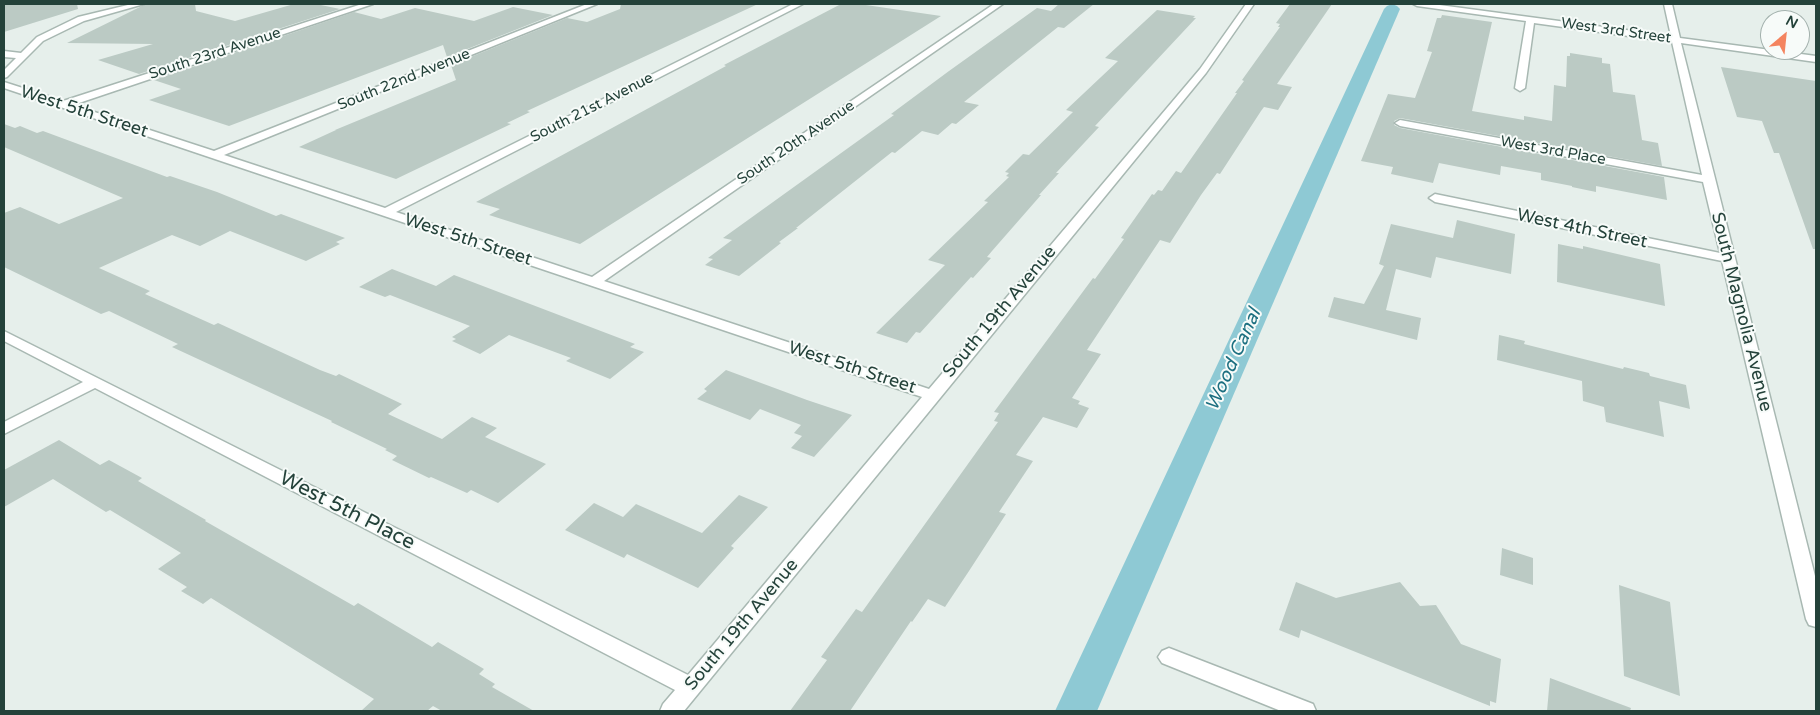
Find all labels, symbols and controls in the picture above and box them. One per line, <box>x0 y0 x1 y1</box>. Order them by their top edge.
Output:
north arrow <box>1760 10 1810 60</box>
text: N <box>1783 12 1801 32</box>
street label: West 3rd Street <box>1560 14 1672 48</box>
street label: South 23rd Avenue <box>147 24 283 84</box>
street label: South 22nd Avenue <box>335 45 473 115</box>
street label: South 21st Avenue <box>528 69 656 147</box>
street label: West 5th Street <box>17 81 151 143</box>
street label: South 20th Avenue <box>734 97 858 189</box>
street label: West 3rd Place <box>1499 133 1607 169</box>
street label: West 4th Street <box>1515 205 1649 253</box>
street label: West 5th Street <box>401 209 535 271</box>
street label: South Magnolia Avenue <box>1706 210 1776 414</box>
street label: South 19th Avenue <box>939 242 1061 382</box>
water label: Wood Canal <box>1201 305 1267 415</box>
street label: West 5th Street <box>785 337 919 399</box>
street label: West 5th Place <box>275 466 419 556</box>
street label: South 19th Avenue <box>681 555 803 695</box>

